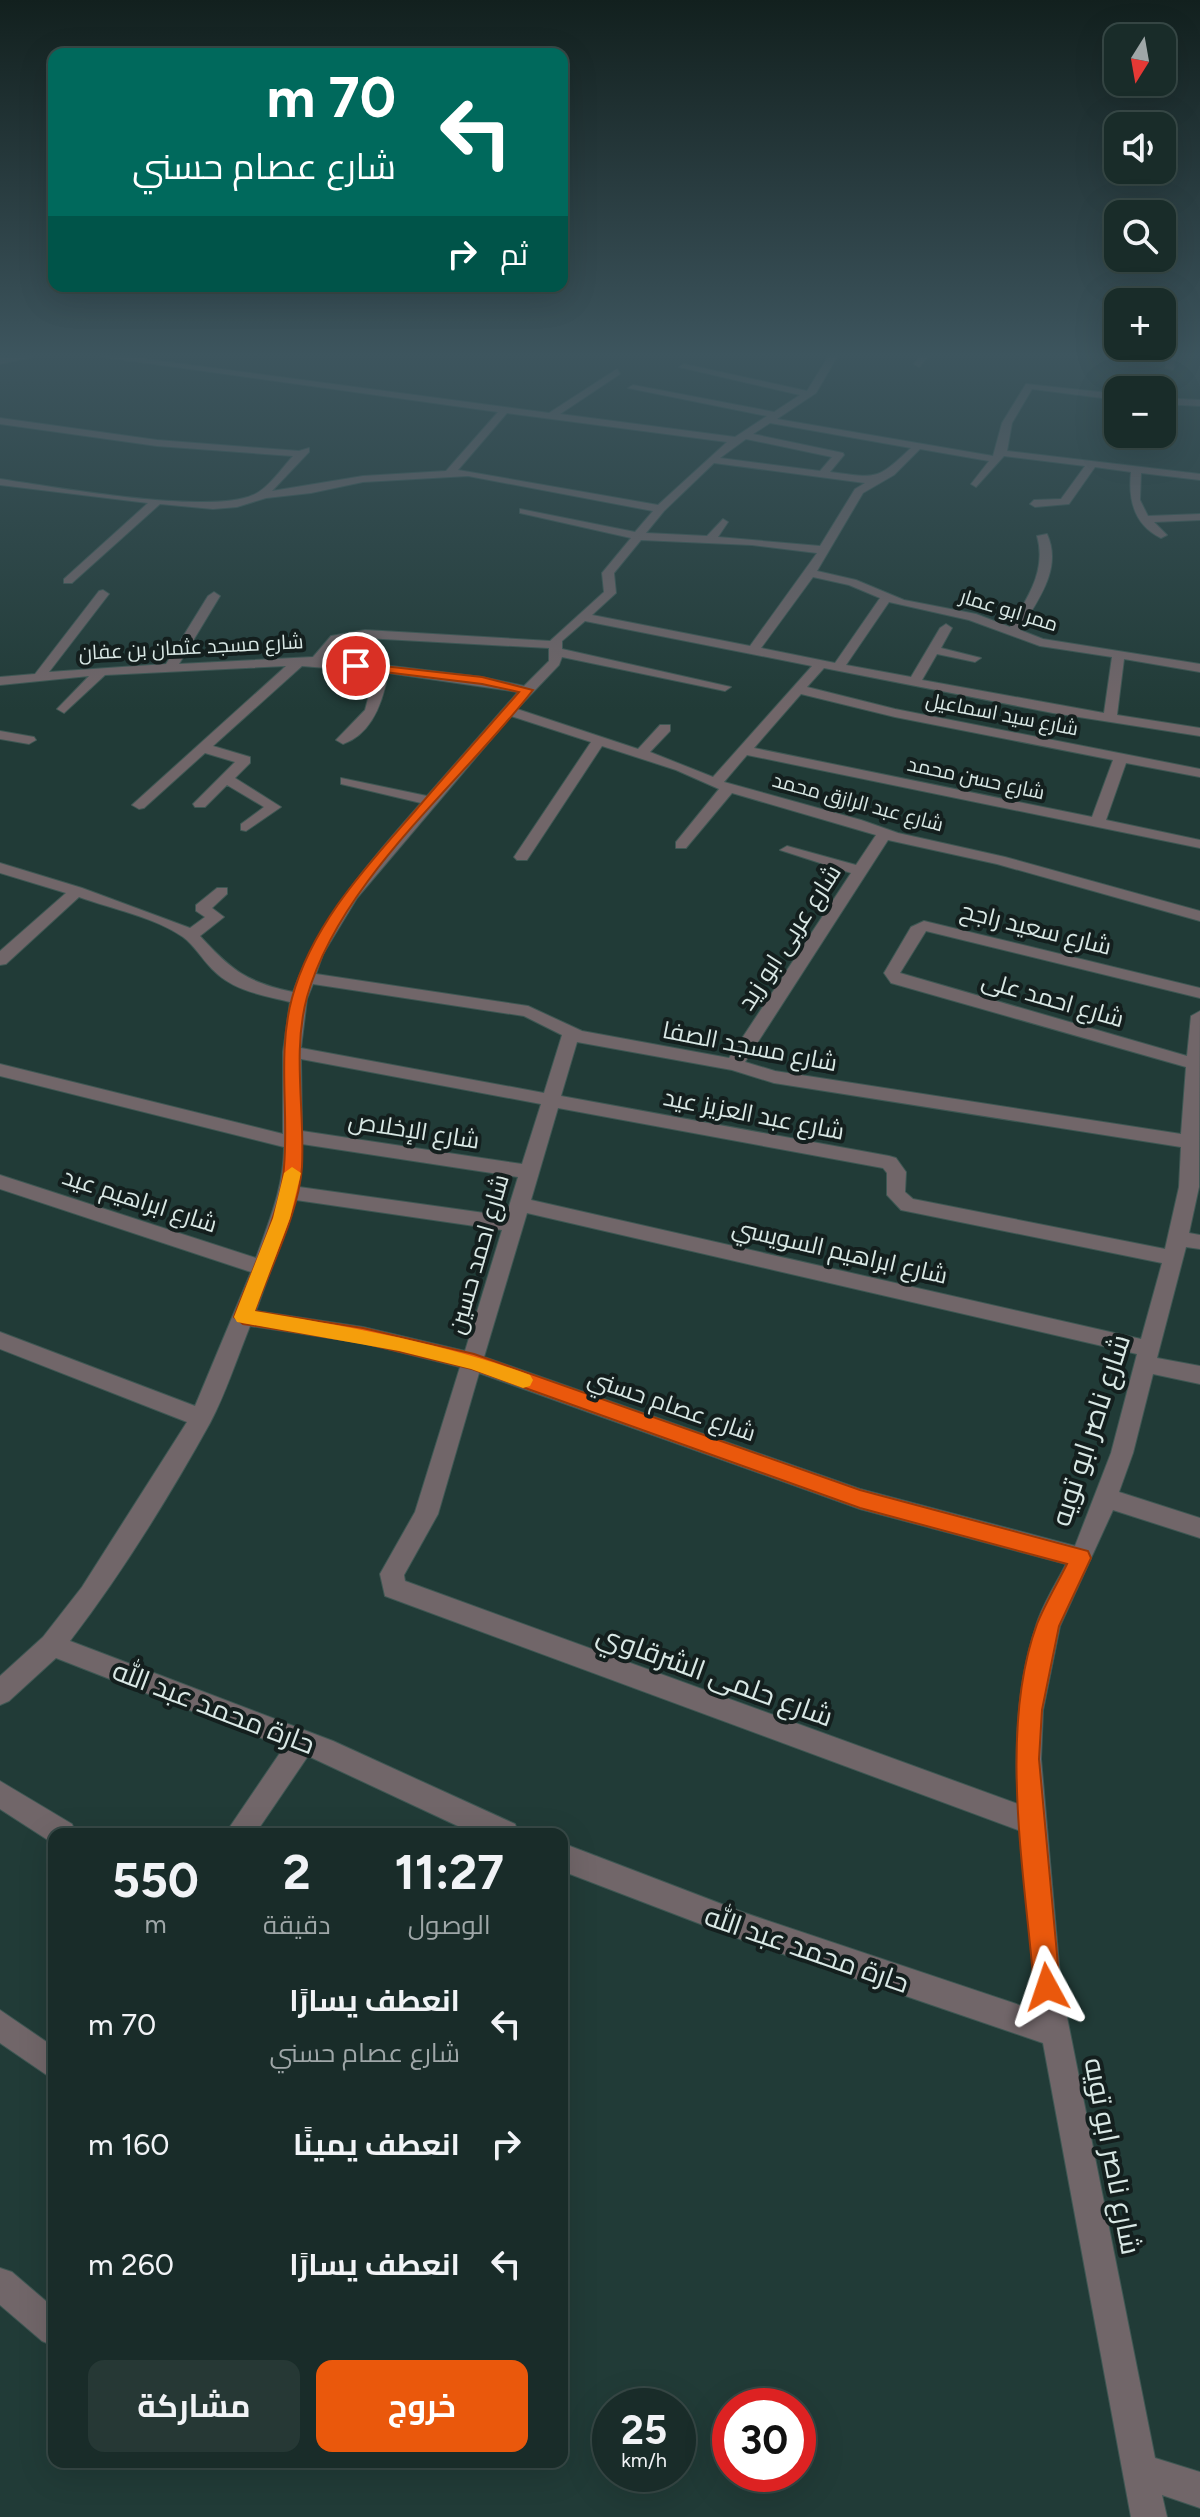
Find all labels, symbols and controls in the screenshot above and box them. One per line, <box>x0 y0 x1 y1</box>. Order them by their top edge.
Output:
north arrow <box>1104 24 1176 96</box>
map controls <box>1104 24 1176 448</box>
text: 70 m <box>266 64 396 131</box>
icon: left <box>424 80 528 184</box>
button: sound <box>1104 112 1176 184</box>
text: شارع عصام حسني <box>132 145 396 188</box>
button: search <box>1104 200 1176 272</box>
icon: right <box>440 232 484 276</box>
text: ثم <box>500 236 528 273</box>
button: + <box>1104 288 1176 360</box>
button: − <box>1104 376 1176 448</box>
street label: ممر ابو عمار <box>956 583 1061 636</box>
street label: شارع مسجد عثمان بن عفان <box>78 629 304 667</box>
pin <box>322 632 390 700</box>
icon: arrive <box>334 644 378 688</box>
street label: شارع سيد اسماعيل <box>923 687 1080 743</box>
street label: شارع حسن محمد <box>905 752 1047 806</box>
street label: شارع عبد الرازق محمد <box>769 768 946 838</box>
street label: شارع عربى ابو زيد <box>731 859 848 1016</box>
street label: شارع سعيد راجح <box>957 895 1114 963</box>
street label: شارع احمد على <box>978 965 1127 1035</box>
street label: شارع مسجد الصفا <box>660 1015 840 1079</box>
street label: شارع عبد العزيز عيد <box>661 1082 847 1148</box>
street label: شارع الإخلاص <box>346 1105 482 1157</box>
street label: شارع ابراهيم عيد <box>58 1161 221 1241</box>
street label: شارع احمد حسين <box>441 1171 517 1338</box>
street label: شارع ابراهيم السويسي <box>728 1212 951 1294</box>
street label: شارع ناصر ابو تويه <box>1043 1330 1139 1531</box>
street label: شارع عصام حسني <box>583 1363 760 1452</box>
street label: شارع حلمى الشرقاوي <box>591 1616 838 1738</box>
street label: حارة محمد عبد الله <box>108 1652 320 1761</box>
text: 2 <box>283 1843 311 1901</box>
text: 11:27 <box>395 1843 504 1901</box>
text: 550 <box>112 1851 199 1909</box>
street label: حارة محمد عبد الله <box>700 1897 914 2000</box>
text: m <box>144 1908 167 1940</box>
text: دقيقة <box>263 1909 331 1941</box>
text: الوصول <box>408 1909 491 1941</box>
position arrow <box>1005 1945 1089 2029</box>
text: انعطف يسارًا <box>289 1982 460 2019</box>
icon: left <box>484 2002 528 2046</box>
text: 70 m <box>88 2006 156 2043</box>
text: شارع عصام حسني <box>270 2037 460 2069</box>
street label: شارع ناصر ابو تويه <box>1075 2055 1149 2258</box>
icon: right <box>484 2122 528 2166</box>
text: 160 m <box>88 2126 170 2163</box>
text: انعطف يمينًا <box>293 2126 460 2163</box>
icon: left <box>484 2242 528 2286</box>
text: 260 m <box>88 2246 174 2283</box>
text: انعطف يسارًا <box>289 2246 460 2283</box>
button: مشاركة <box>88 2360 300 2452</box>
button: خروج <box>316 2360 528 2452</box>
speed limit sign: 30 <box>712 2388 816 2492</box>
text: 25 <box>621 2406 667 2454</box>
text: km/h <box>621 2448 667 2472</box>

